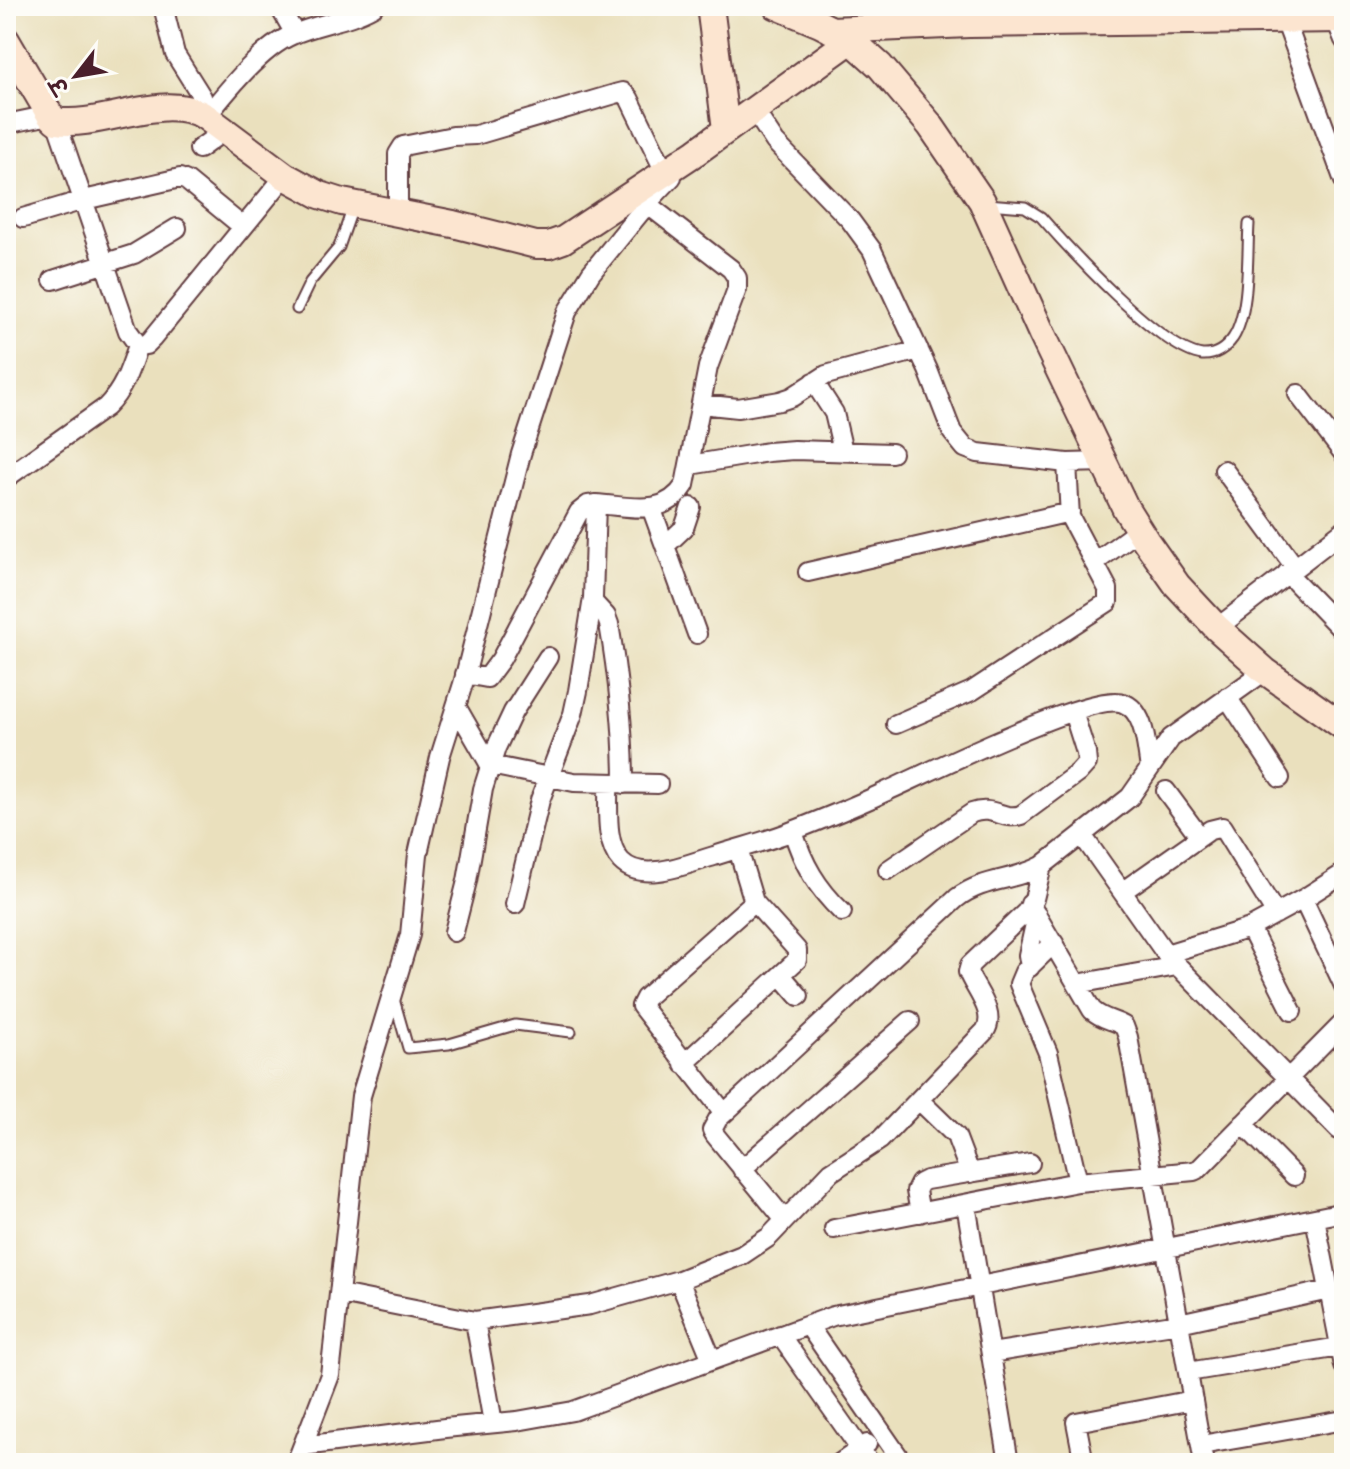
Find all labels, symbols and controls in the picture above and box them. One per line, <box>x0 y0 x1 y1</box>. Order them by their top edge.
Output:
north arrow <box>36 36 116 116</box>
text: उ <box>46 69 78 99</box>

